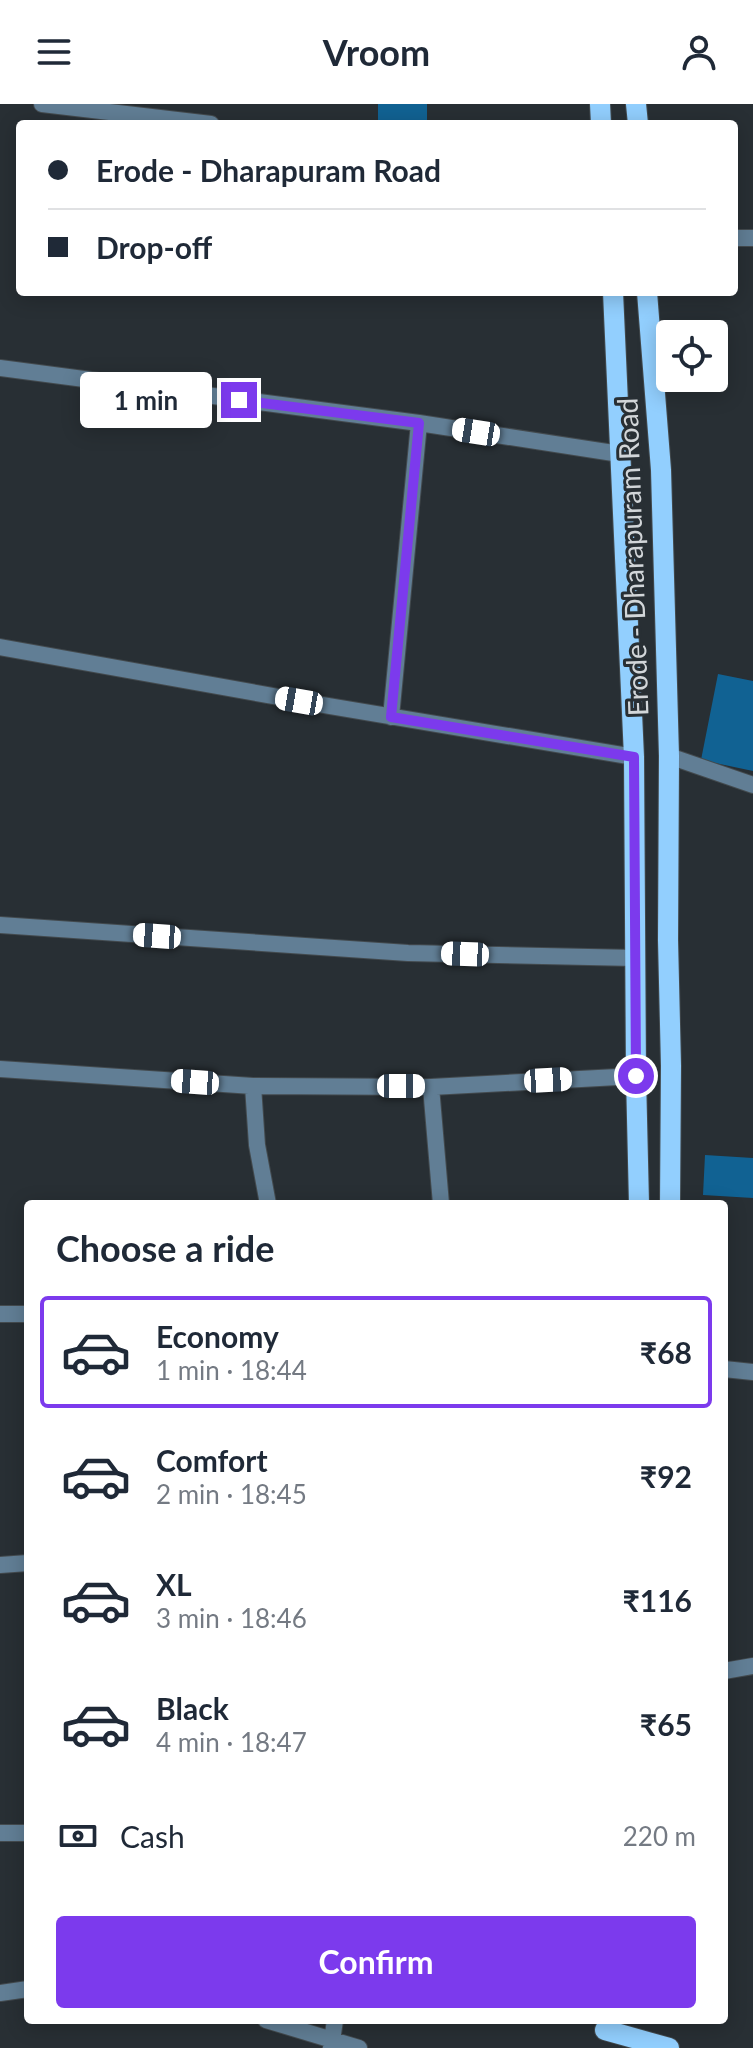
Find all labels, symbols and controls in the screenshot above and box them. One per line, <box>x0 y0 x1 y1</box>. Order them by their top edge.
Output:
icon: menu <box>32 30 76 74</box>
text: Vroom <box>323 30 430 74</box>
icon: person <box>677 30 721 74</box>
text: Erode - Dharapuram Road <box>96 152 441 188</box>
text: Drop-off <box>96 229 212 265</box>
map controls <box>656 320 728 392</box>
button: locate <box>656 320 728 392</box>
callout: 1 min <box>79 372 211 428</box>
route end <box>221 382 257 418</box>
text: 1 min <box>114 384 178 416</box>
street label: Erode - Dharapuram Road <box>609 397 655 717</box>
car <box>450 416 502 448</box>
car <box>273 685 325 717</box>
car <box>132 922 182 950</box>
car <box>441 941 489 967</box>
route start <box>618 1058 654 1094</box>
car <box>523 1067 573 1093</box>
car <box>170 1068 220 1096</box>
car <box>377 1074 425 1098</box>
text: Choose a ride <box>56 1226 275 1270</box>
icon: car <box>60 1316 132 1388</box>
text: Economy <box>156 1318 279 1354</box>
text: ₹68 <box>640 1334 692 1370</box>
text: 1 min · 18:44 <box>156 1354 307 1386</box>
icon: car <box>60 1440 132 1512</box>
text: Comfort <box>156 1442 268 1478</box>
text: ₹92 <box>640 1458 692 1494</box>
text: 2 min · 18:45 <box>156 1478 307 1510</box>
icon: car <box>60 1564 132 1636</box>
text: XL <box>156 1566 192 1602</box>
text: ₹116 <box>622 1582 692 1618</box>
text: 3 min · 18:46 <box>156 1602 307 1634</box>
icon: car <box>60 1688 132 1760</box>
text: Black <box>156 1690 229 1726</box>
text: ₹65 <box>640 1706 692 1742</box>
text: 4 min · 18:47 <box>156 1726 307 1758</box>
icon: cash <box>56 1814 100 1858</box>
text: Cash <box>120 1818 185 1854</box>
text: 220 m <box>623 1820 696 1852</box>
button: Confirm <box>56 1916 696 2008</box>

